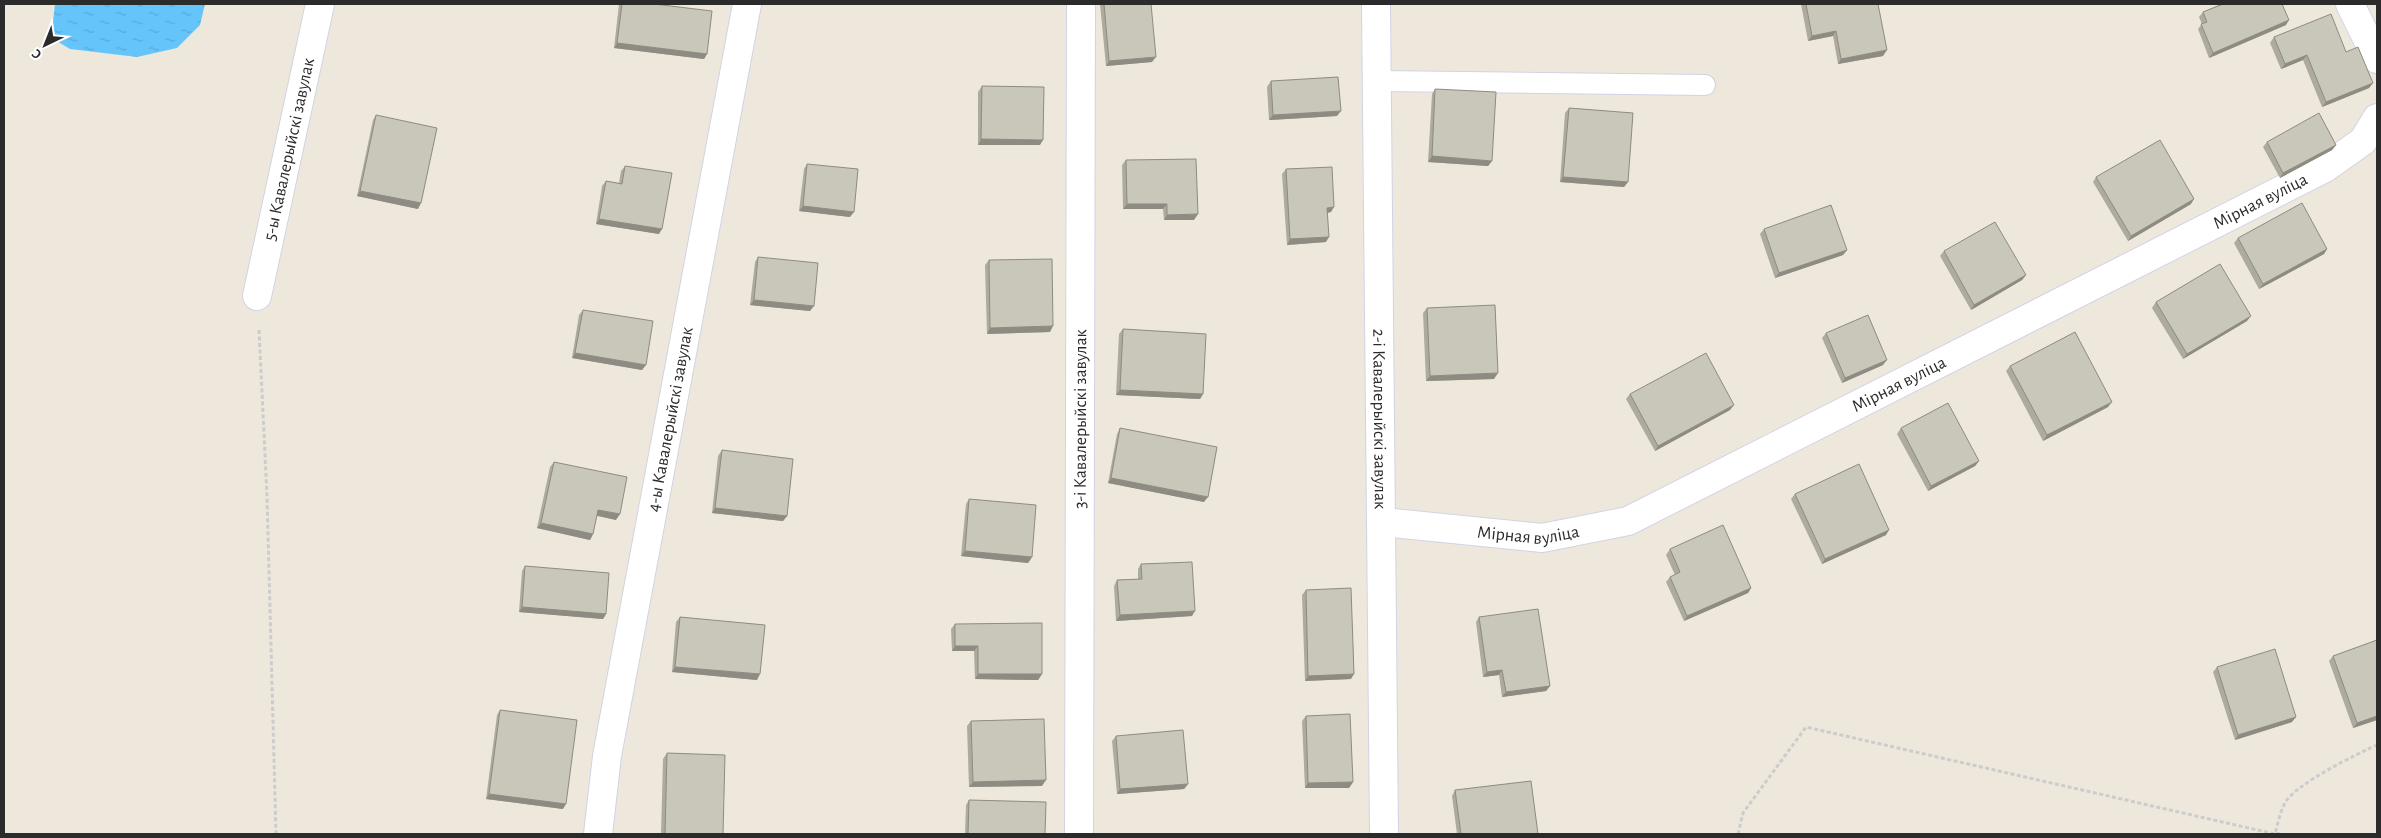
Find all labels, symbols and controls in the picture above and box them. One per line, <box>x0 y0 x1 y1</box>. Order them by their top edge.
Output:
north arrow <box>20 20 70 70</box>
text: С <box>29 46 44 62</box>
street label: 5-ы Кавалерыйскі завулак <box>261 56 318 243</box>
street label: Мірная вуліца <box>2211 170 2311 233</box>
street label: 4-ы Кавалерыйскі завулак <box>645 325 697 513</box>
street label: 3-і Кавалерыйскі завулак <box>1072 328 1090 509</box>
street label: 2-і Кавалерыйскі завулак <box>1369 329 1389 510</box>
street label: Мірная вуліца <box>1849 353 1949 416</box>
street label: Мірная вуліца <box>1476 523 1581 548</box>

